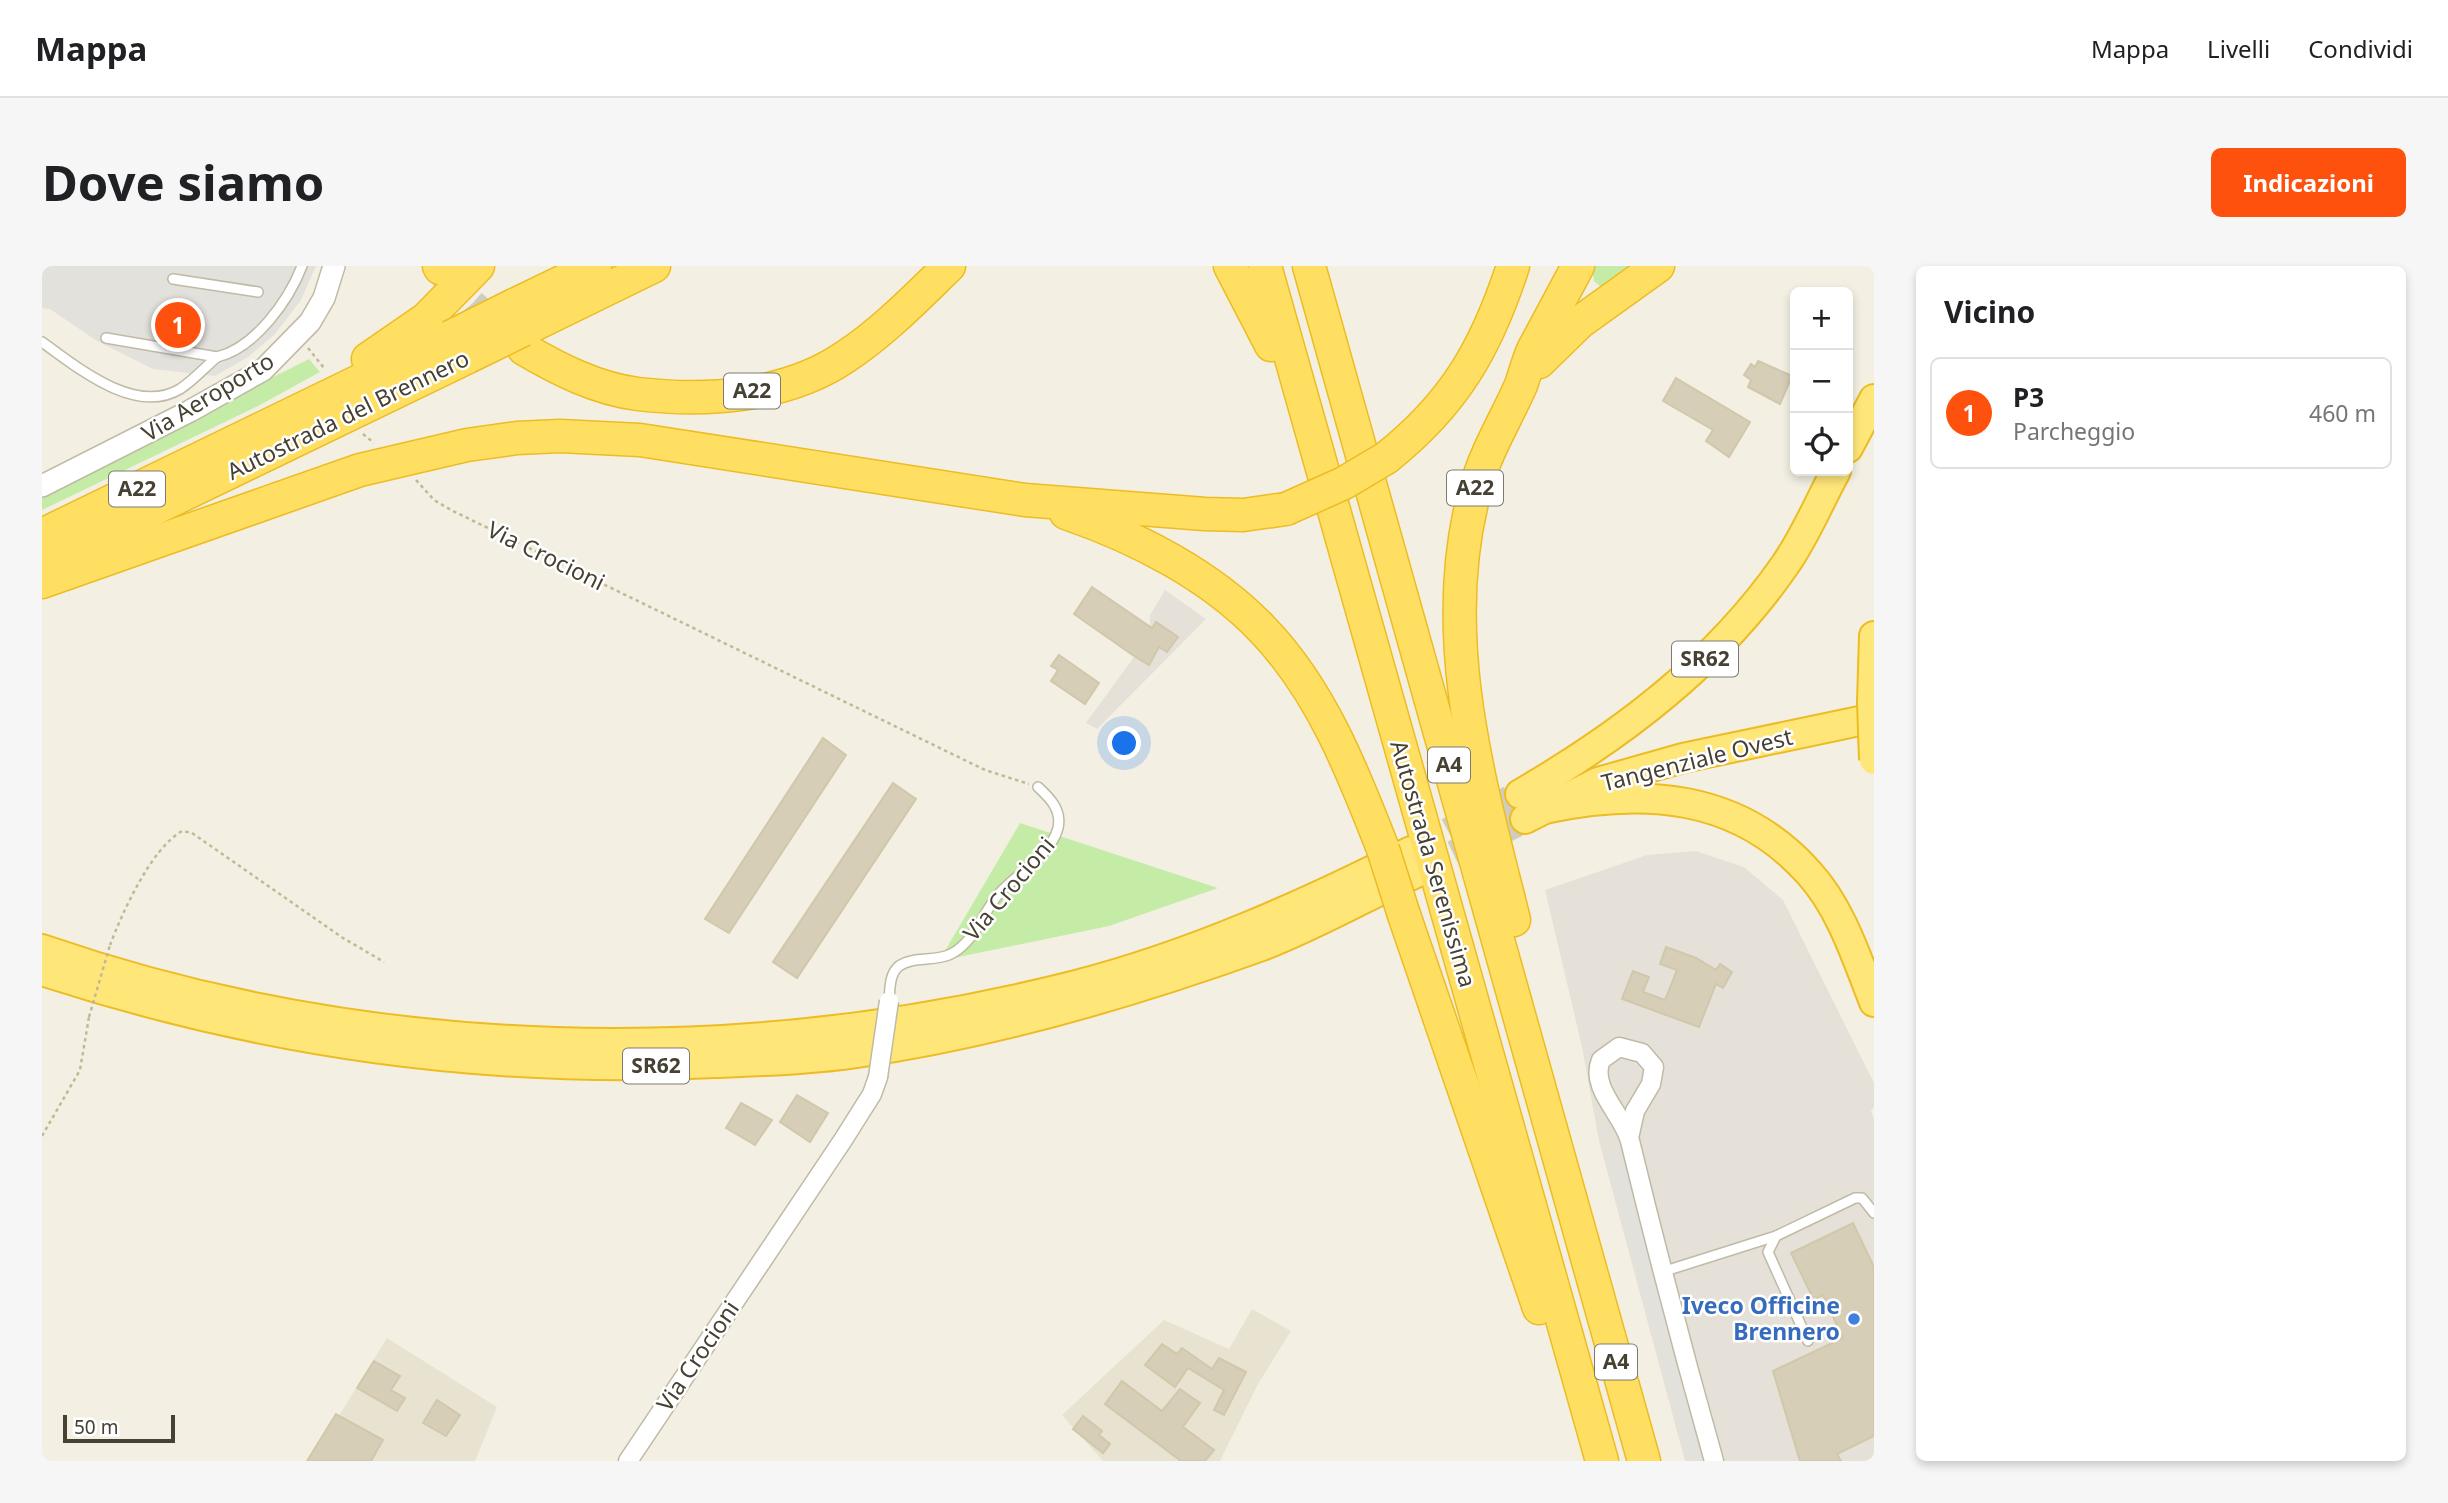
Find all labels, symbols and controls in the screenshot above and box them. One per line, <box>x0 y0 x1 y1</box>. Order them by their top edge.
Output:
text: Mappa <box>35 26 147 71</box>
text: Mappa <box>2091 32 2169 65</box>
text: Livelli <box>2207 32 2270 65</box>
text: Condividi <box>2308 32 2413 65</box>
button: Indicazioni <box>2211 148 2406 217</box>
text: Dove siamo <box>42 149 325 215</box>
map controls <box>1790 287 1853 476</box>
button: + <box>1790 287 1853 350</box>
text: Vicino <box>1944 291 2035 332</box>
pin: 1 <box>155 299 201 351</box>
street label: Autostrada del Brennero <box>221 341 474 487</box>
street label: Via Aeroporto <box>135 344 280 448</box>
button: − <box>1790 350 1853 413</box>
road number: A22 <box>724 374 780 408</box>
text: P3 <box>2013 379 2044 415</box>
text: 1 <box>1962 397 1976 429</box>
text: 460 m <box>2309 397 2376 429</box>
button: locate <box>1790 413 1853 476</box>
text: Parcheggio <box>2013 415 2135 447</box>
road number: A22 <box>1447 470 1503 506</box>
road number: A22 <box>109 472 165 507</box>
street label: Via Crocioni <box>482 513 611 597</box>
road number: SR62 <box>1672 642 1738 676</box>
street label: Tangenziale Ovest <box>1598 720 1796 798</box>
your location <box>1107 726 1141 760</box>
street label: Autostrada Serenissima <box>1383 736 1485 991</box>
road number: A4 <box>1428 748 1470 782</box>
street label: Via Crocioni <box>955 829 1061 947</box>
road number: SR62 <box>623 1048 689 1084</box>
place label: Iveco Officine Brennero <box>1682 1289 1840 1347</box>
street label: Via Crocioni <box>648 1294 746 1417</box>
marker: Iveco Officine Brennero <box>1846 1311 1862 1327</box>
road number: A4 <box>1595 1344 1637 1380</box>
scale bar <box>63 1412 175 1444</box>
text: 50 m <box>74 1414 118 1440</box>

